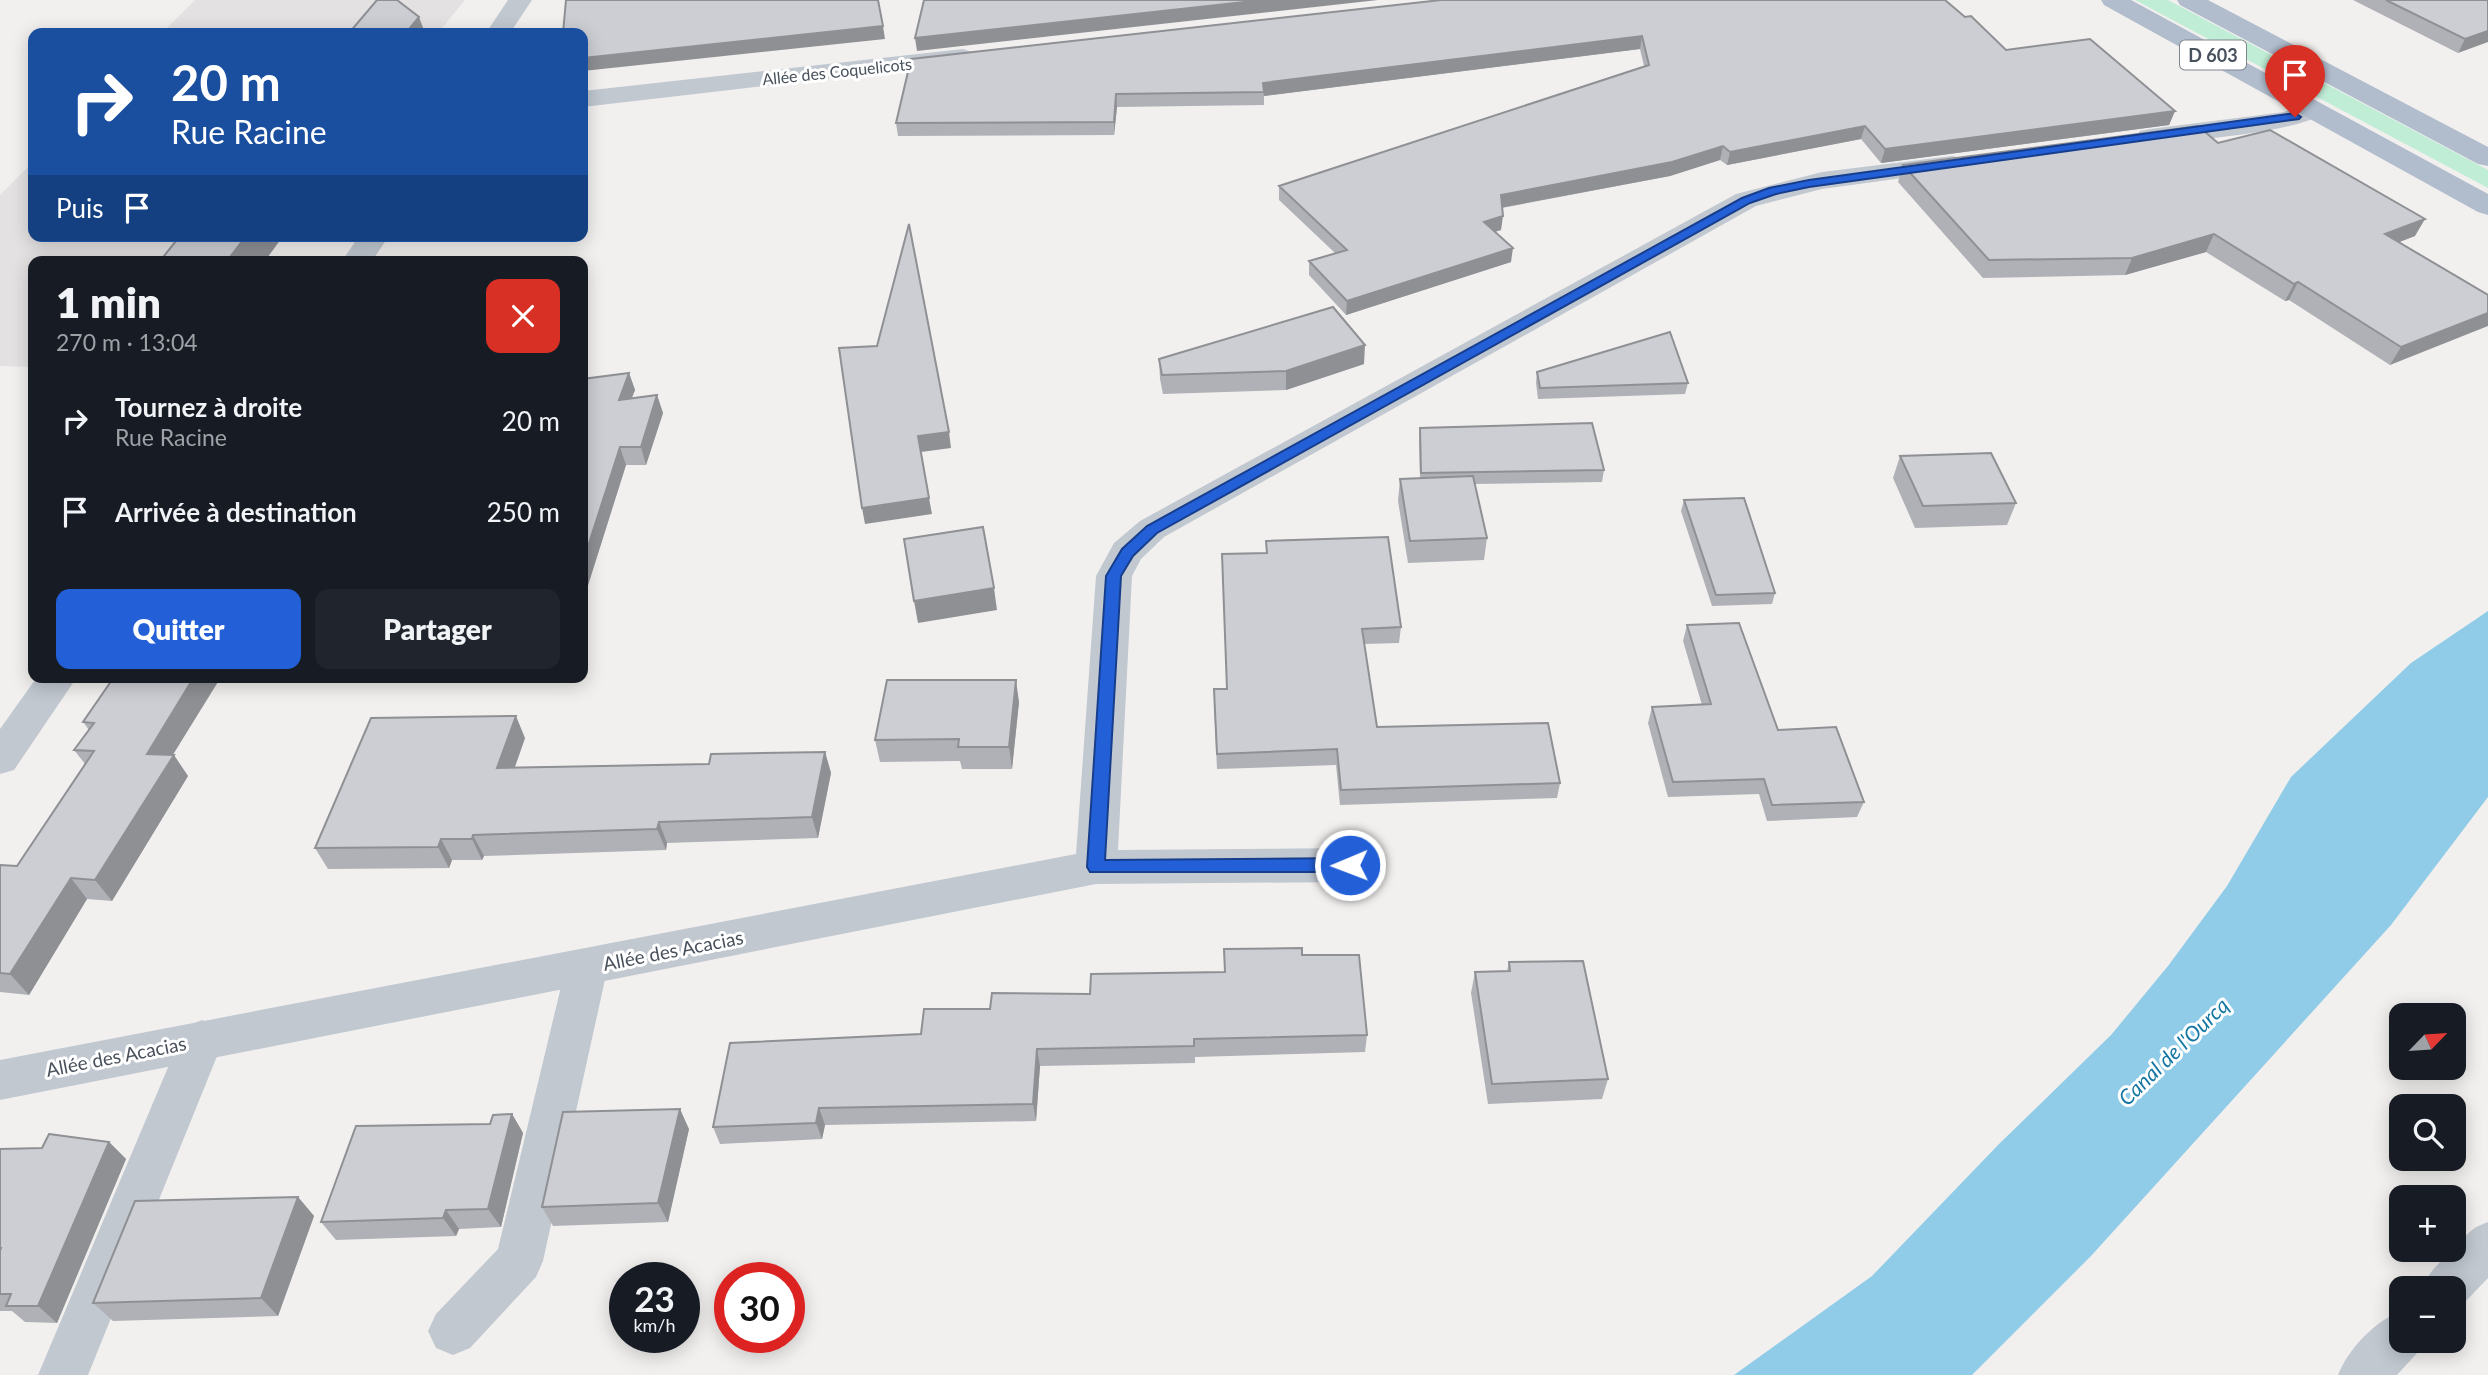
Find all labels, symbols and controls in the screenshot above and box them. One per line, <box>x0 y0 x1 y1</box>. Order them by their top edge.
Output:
road number: D 603 <box>2180 40 2246 70</box>
pin <box>2265 45 2325 117</box>
text: 20 m <box>171 53 281 111</box>
street label: Allée des Coquelicots <box>761 54 913 88</box>
icon: right <box>56 56 147 147</box>
icon: arrive <box>2276 56 2314 94</box>
text: Rue Racine <box>171 112 327 151</box>
icon: arrive <box>118 189 156 227</box>
text: Puis <box>56 192 104 224</box>
text: 1 min <box>56 277 161 327</box>
button: close <box>486 279 560 353</box>
text: 270 m · 13:04 <box>56 328 198 356</box>
text: Tournez à droite <box>115 391 302 423</box>
icon: right <box>56 402 94 440</box>
text: 20 m <box>502 405 560 437</box>
text: Rue Racine <box>115 423 227 451</box>
icon: arrive <box>56 493 94 531</box>
text: Arrivée à destination <box>115 496 357 528</box>
text: 250 m <box>487 496 560 528</box>
button: Quitter <box>56 589 301 669</box>
button: Partager <box>315 589 560 669</box>
position arrow <box>1313 828 1387 902</box>
street label: Allée des Acacias <box>601 925 745 975</box>
water label: Canal de l'Ourcq <box>2113 992 2233 1110</box>
north arrow <box>2389 1003 2466 1080</box>
map controls <box>2389 1003 2466 1353</box>
street label: Allée des Acacias <box>44 1031 188 1081</box>
button: search <box>2389 1094 2466 1171</box>
button: + <box>2389 1185 2466 1262</box>
speed limit sign: 30 <box>714 1262 805 1353</box>
button: − <box>2389 1276 2466 1353</box>
text: 23 <box>634 1277 675 1319</box>
text: km/h <box>633 1314 676 1336</box>

